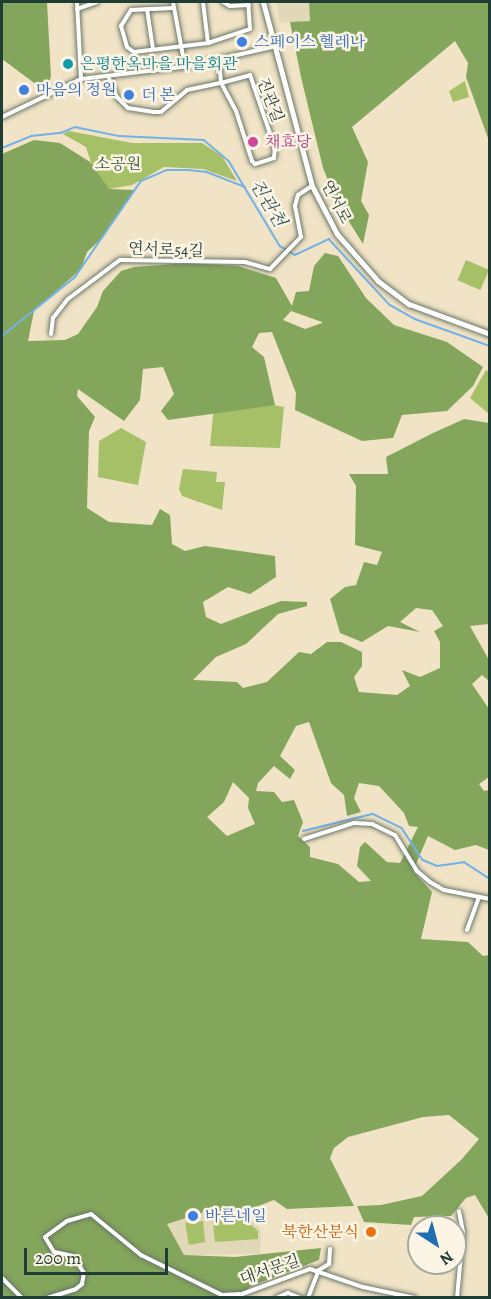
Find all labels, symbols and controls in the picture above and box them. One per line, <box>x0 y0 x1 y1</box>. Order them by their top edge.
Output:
place label: 스페이스 헬레나 <box>254 32 365 52</box>
marker: 스페이스 헬레나 <box>235 35 249 49</box>
place label: 은평한옥마을 마을회관 <box>80 54 238 74</box>
marker: 은평한옥마을 마을회관 <box>61 57 75 71</box>
street label: 진관길 <box>253 75 287 125</box>
place label: 마음의 정원 <box>36 80 116 100</box>
marker: 마음의 정원 <box>17 83 31 97</box>
place label: 더 본 <box>141 85 175 105</box>
marker: 더 본 <box>122 88 136 102</box>
place label: 채효당 <box>265 132 311 152</box>
marker: 채효당 <box>246 135 260 149</box>
park label: 소공원 <box>95 154 141 174</box>
water label: 진관천 <box>245 175 291 231</box>
street label: 연서로 <box>317 177 355 227</box>
street label: 연서로54길 <box>128 239 204 261</box>
place label: 바른네일 <box>205 1206 267 1226</box>
marker: 바른네일 <box>186 1209 200 1223</box>
north arrow <box>407 1215 467 1275</box>
place label: 북한산분식 <box>282 1222 359 1242</box>
marker: 북한산분식 <box>364 1225 378 1239</box>
scale bar <box>27 1236 171 1274</box>
text: 200 m <box>35 1246 81 1270</box>
text: N <box>435 1246 458 1270</box>
street label: 대서문길 <box>238 1251 302 1289</box>

